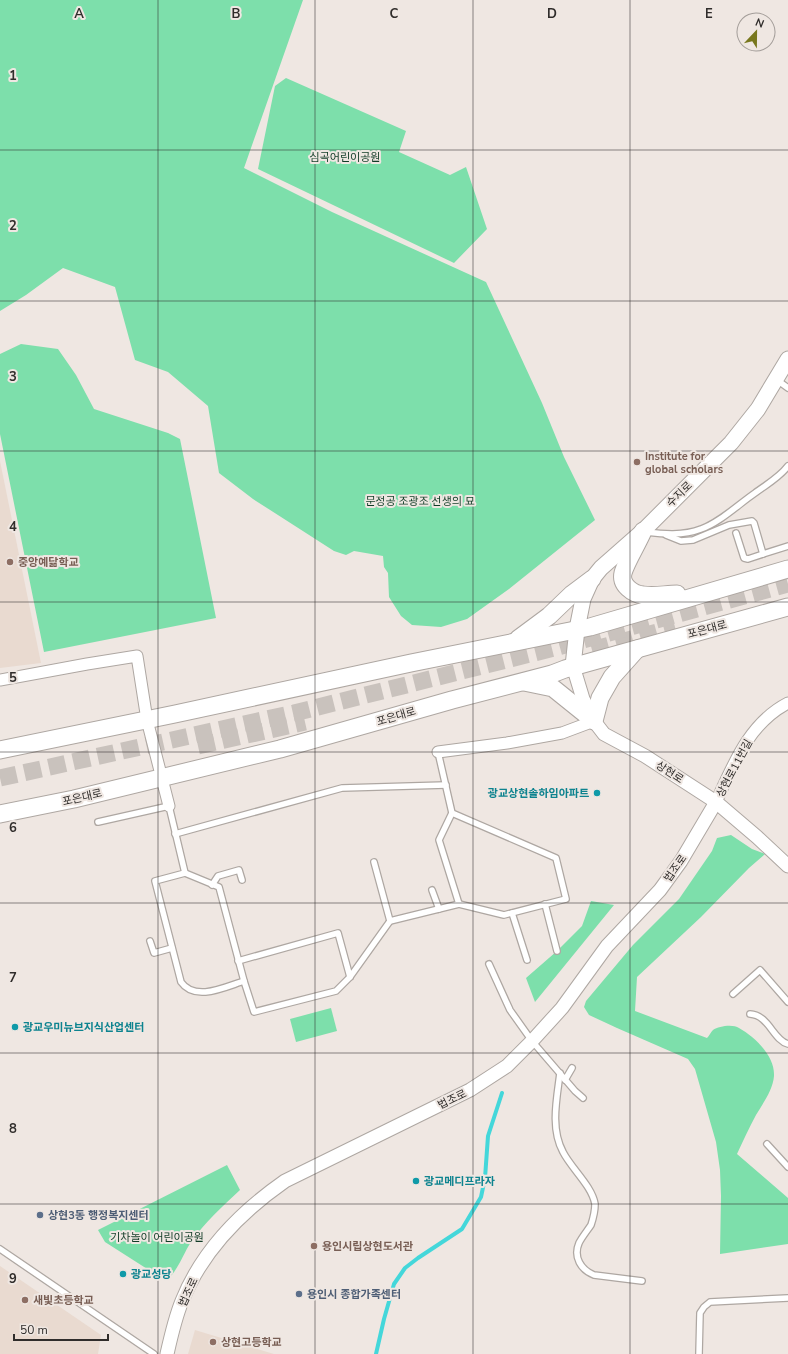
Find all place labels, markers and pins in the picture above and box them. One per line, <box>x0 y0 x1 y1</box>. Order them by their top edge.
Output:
place label: Institute for global scholars <box>645 449 723 477</box>
marker: Institute for global scholars <box>632 457 642 467</box>
place label: 중앙예닮학교 <box>18 555 79 570</box>
marker: 중앙예닮학교 <box>5 557 15 567</box>
place label: 광교상현솔하임아파트 <box>488 786 589 801</box>
marker: 광교상현솔하임아파트 <box>592 788 602 798</box>
place label: 광교우미뉴브지식산업센터 <box>23 1020 144 1035</box>
marker: 광교우미뉴브지식산업센터 <box>10 1022 20 1032</box>
place label: 광교메디프라자 <box>424 1174 495 1189</box>
marker: 광교메디프라자 <box>411 1176 421 1186</box>
place label: 상현3동 행정복지센터 <box>48 1208 149 1223</box>
marker: 상현3동 행정복지센터 <box>35 1210 45 1220</box>
place label: 용인시립상현도서관 <box>322 1239 413 1254</box>
marker: 용인시립상현도서관 <box>309 1241 319 1251</box>
place label: 광교성당 <box>131 1267 171 1282</box>
marker: 광교성당 <box>118 1269 128 1279</box>
place label: 용인시 종합가족센터 <box>307 1287 401 1302</box>
marker: 용인시 종합가족센터 <box>294 1289 304 1299</box>
place label: 새빛초등학교 <box>33 1293 94 1308</box>
marker: 새빛초등학교 <box>20 1295 30 1305</box>
place label: 상현고등학교 <box>221 1335 282 1350</box>
marker: 상현고등학교 <box>208 1337 218 1347</box>

